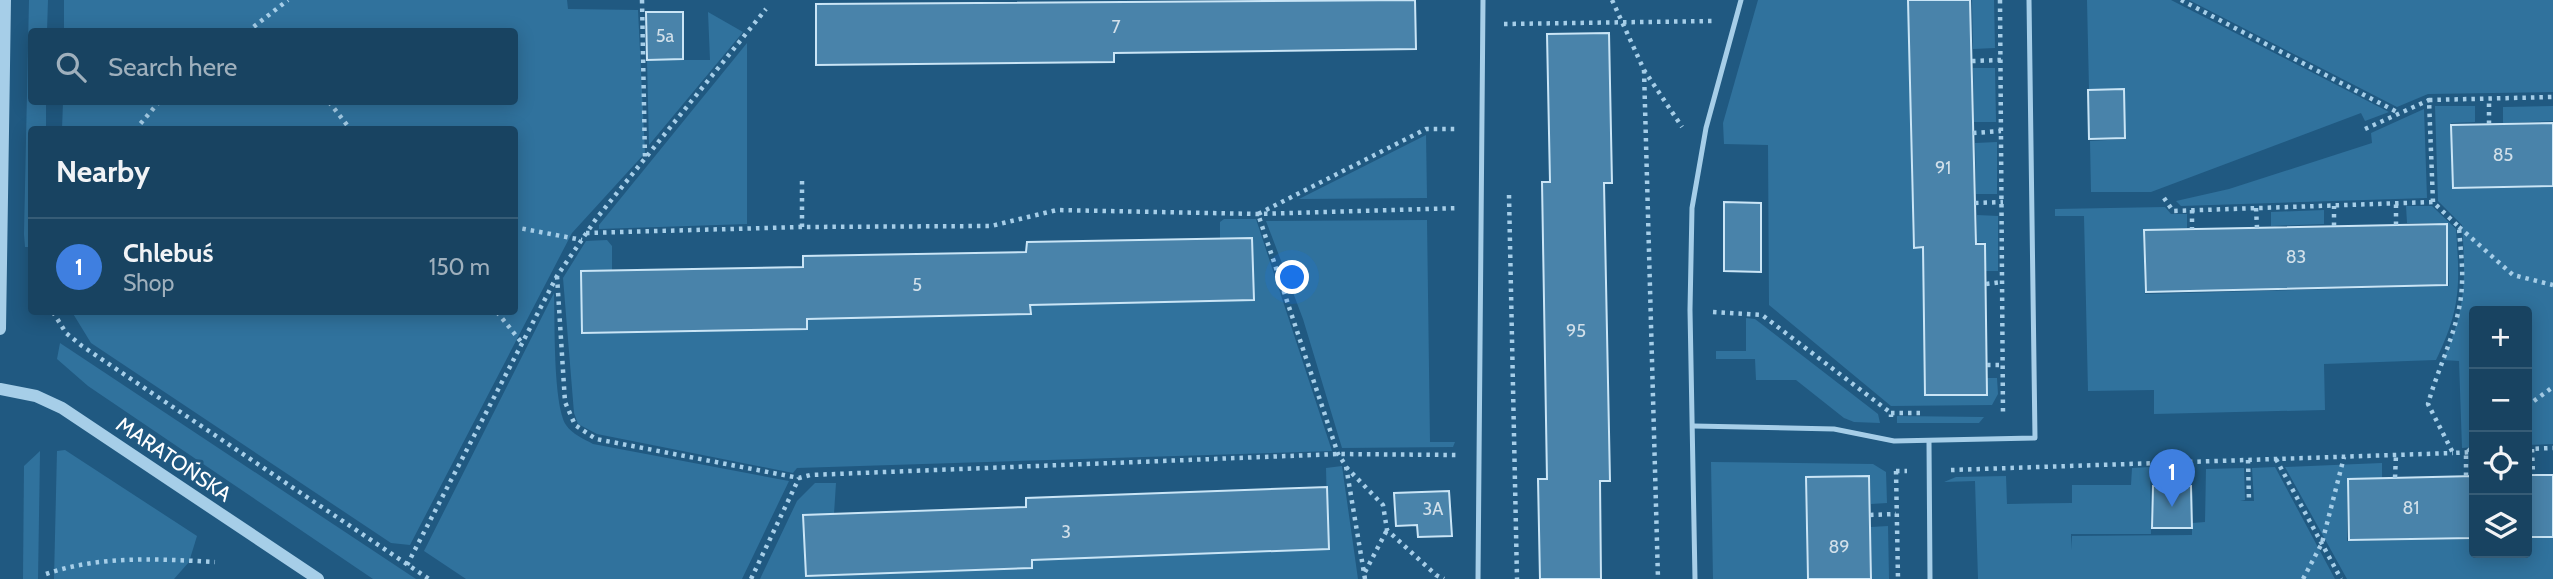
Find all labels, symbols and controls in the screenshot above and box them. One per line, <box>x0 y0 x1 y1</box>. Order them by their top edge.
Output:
house number: 7 <box>1111 16 1121 38</box>
house number: 5a <box>656 25 675 47</box>
search box <box>28 28 518 105</box>
icon: search <box>52 48 90 86</box>
text: Search here <box>108 51 237 83</box>
house number: 85 <box>2493 144 2513 166</box>
text: Nearby <box>56 153 150 190</box>
house number: 91 <box>1935 157 1951 179</box>
text: Chlebuś <box>123 237 213 269</box>
house number: 83 <box>2286 246 2306 268</box>
text: 1 <box>75 253 83 281</box>
text: 150 m <box>429 253 490 281</box>
your location <box>1275 260 1309 294</box>
text: Shop <box>123 269 174 297</box>
house number: 5 <box>912 274 922 296</box>
map controls <box>2469 306 2532 558</box>
button: + <box>2469 306 2532 369</box>
house number: 95 <box>1566 320 1586 342</box>
button: − <box>2469 369 2532 432</box>
street label: MARATOŃSKA <box>112 411 236 507</box>
button: locate <box>2469 432 2532 495</box>
pin: 1 <box>2149 449 2195 507</box>
button: layers <box>2469 495 2532 558</box>
house number: 81 <box>2403 497 2419 519</box>
house number: 3A <box>1423 498 1443 520</box>
house number: 3 <box>1061 521 1071 543</box>
house number: 89 <box>1828 536 1850 558</box>

